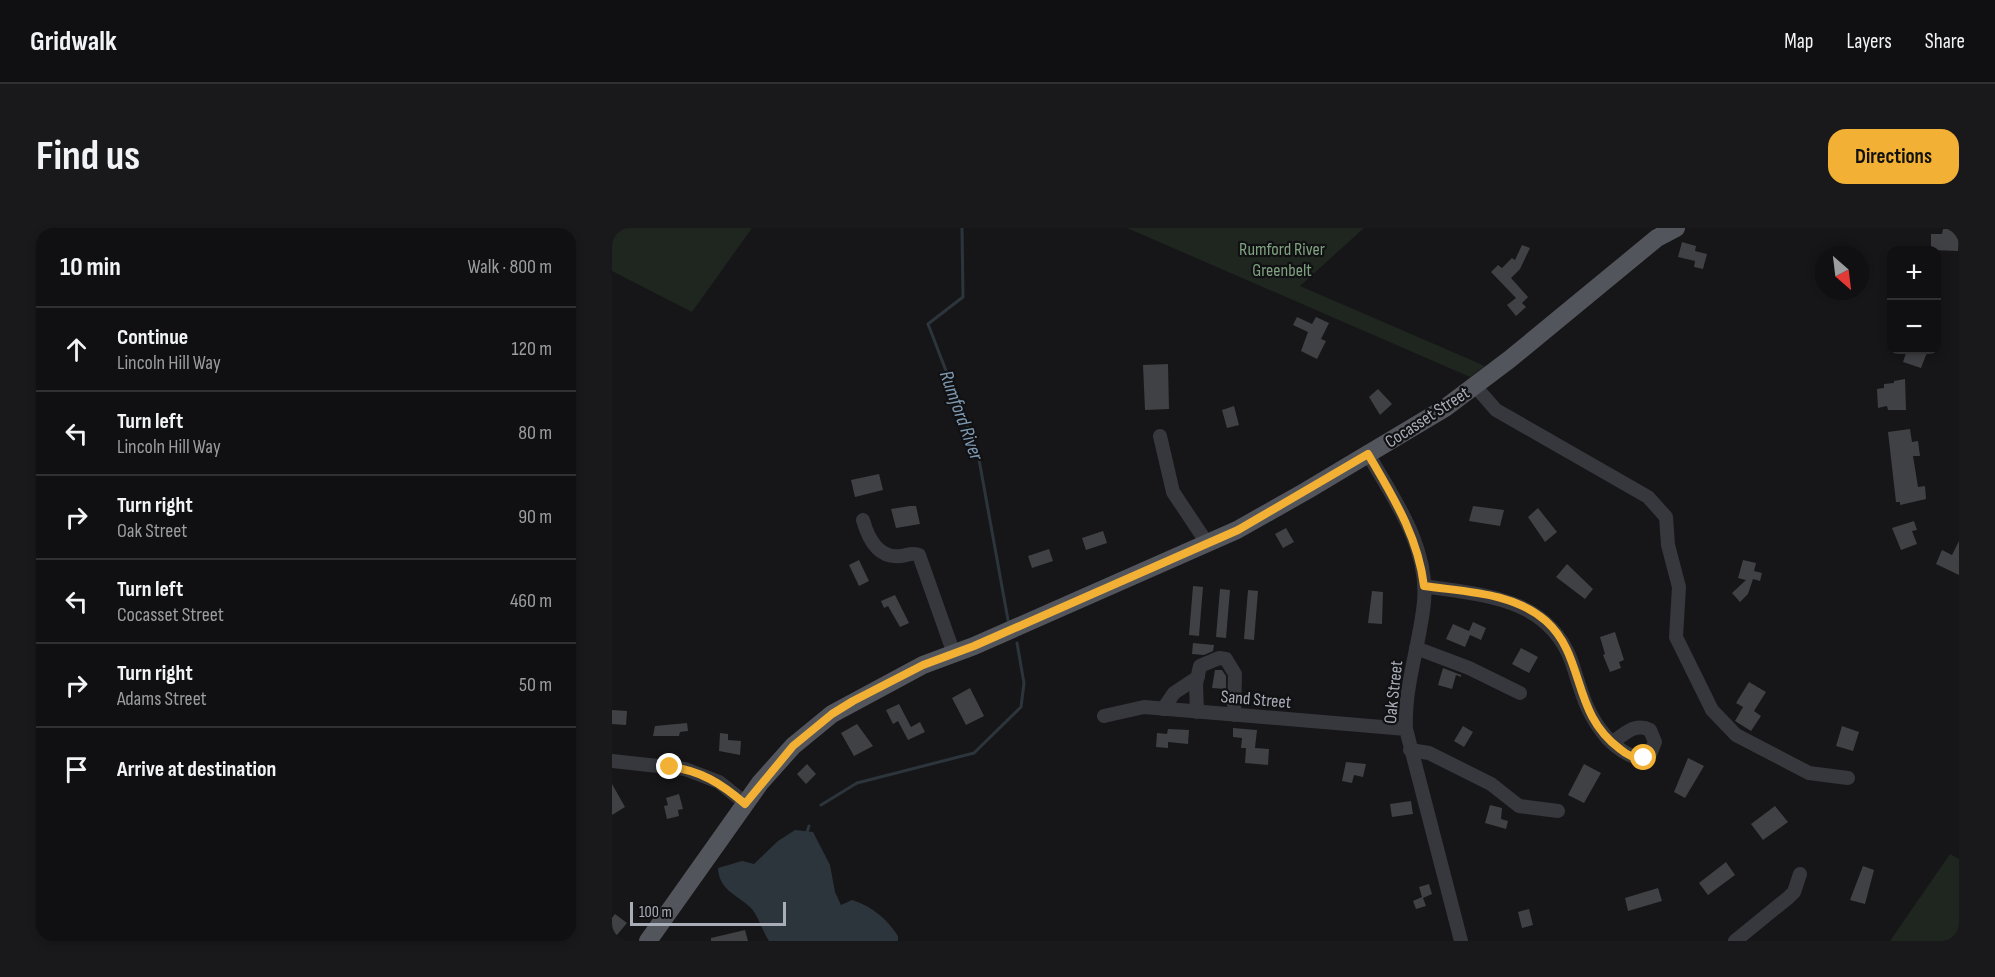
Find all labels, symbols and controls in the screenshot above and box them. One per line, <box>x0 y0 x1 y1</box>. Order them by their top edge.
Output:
text: Gridwalk <box>30 25 117 58</box>
text: Map <box>1784 29 1813 54</box>
text: Layers <box>1846 29 1892 54</box>
text: Share <box>1925 29 1965 54</box>
button: Directions <box>1828 129 1959 184</box>
text: Find us <box>36 131 140 182</box>
park label: Rumford River Greenbelt <box>1239 239 1325 281</box>
north arrow <box>1815 246 1869 300</box>
map controls <box>1887 246 1941 354</box>
button: + <box>1887 246 1941 300</box>
text: 10 min <box>60 252 121 283</box>
text: Walk · 800 m <box>468 255 552 279</box>
button: − <box>1887 300 1941 354</box>
text: Continue <box>117 324 188 351</box>
icon: ahead <box>60 333 93 366</box>
text: 120 m <box>512 337 552 361</box>
text: Lincoln Hill Way <box>117 351 221 375</box>
water label: Rumford River <box>934 367 989 465</box>
street label: Cocasset Street <box>1381 382 1474 452</box>
text: Turn left <box>117 408 183 435</box>
icon: left <box>60 417 93 450</box>
text: 80 m <box>518 421 552 445</box>
text: Lincoln Hill Way <box>117 435 221 459</box>
text: Turn right <box>117 492 193 519</box>
icon: right <box>60 501 93 534</box>
text: 90 m <box>518 505 552 529</box>
text: Oak Street <box>117 519 187 543</box>
text: Turn left <box>117 576 183 603</box>
icon: left <box>60 585 93 618</box>
text: 460 m <box>510 589 552 613</box>
text: Cocasset Street <box>117 603 224 627</box>
street label: Oak Street <box>1380 659 1407 725</box>
text: Turn right <box>117 660 193 687</box>
icon: right <box>60 669 93 702</box>
text: 50 m <box>519 673 552 697</box>
street label: Sand Street <box>1220 686 1293 713</box>
text: Adams Street <box>117 687 207 711</box>
route start <box>1630 744 1656 770</box>
icon: arrive <box>60 753 93 786</box>
route end <box>656 753 682 779</box>
text: Arrive at destination <box>117 756 276 783</box>
scale bar <box>630 899 786 926</box>
text: 100 m <box>639 903 672 922</box>

